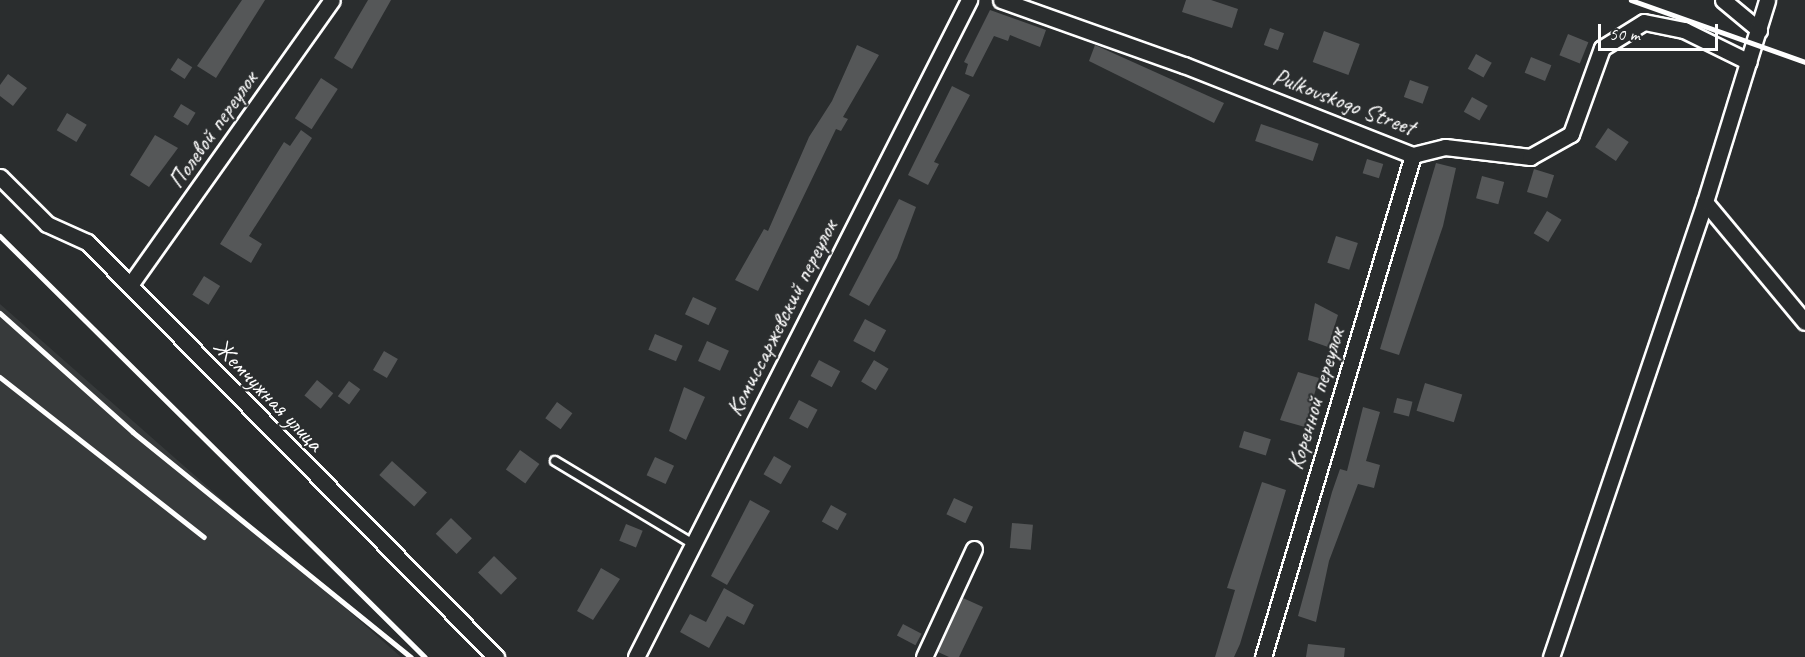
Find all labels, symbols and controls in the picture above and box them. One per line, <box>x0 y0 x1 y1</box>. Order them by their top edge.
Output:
scale bar <box>1601 12 1721 50</box>
text: 50 m <box>1609 23 1640 45</box>
street label: Pulkovskogo Street <box>1269 62 1419 142</box>
street label: Полевой переулок <box>162 66 264 194</box>
street label: Комиссаржевский переулок <box>720 215 844 421</box>
street label: Коренной переулок <box>1281 325 1351 473</box>
street label: Жемчужная улица <box>206 332 330 458</box>

